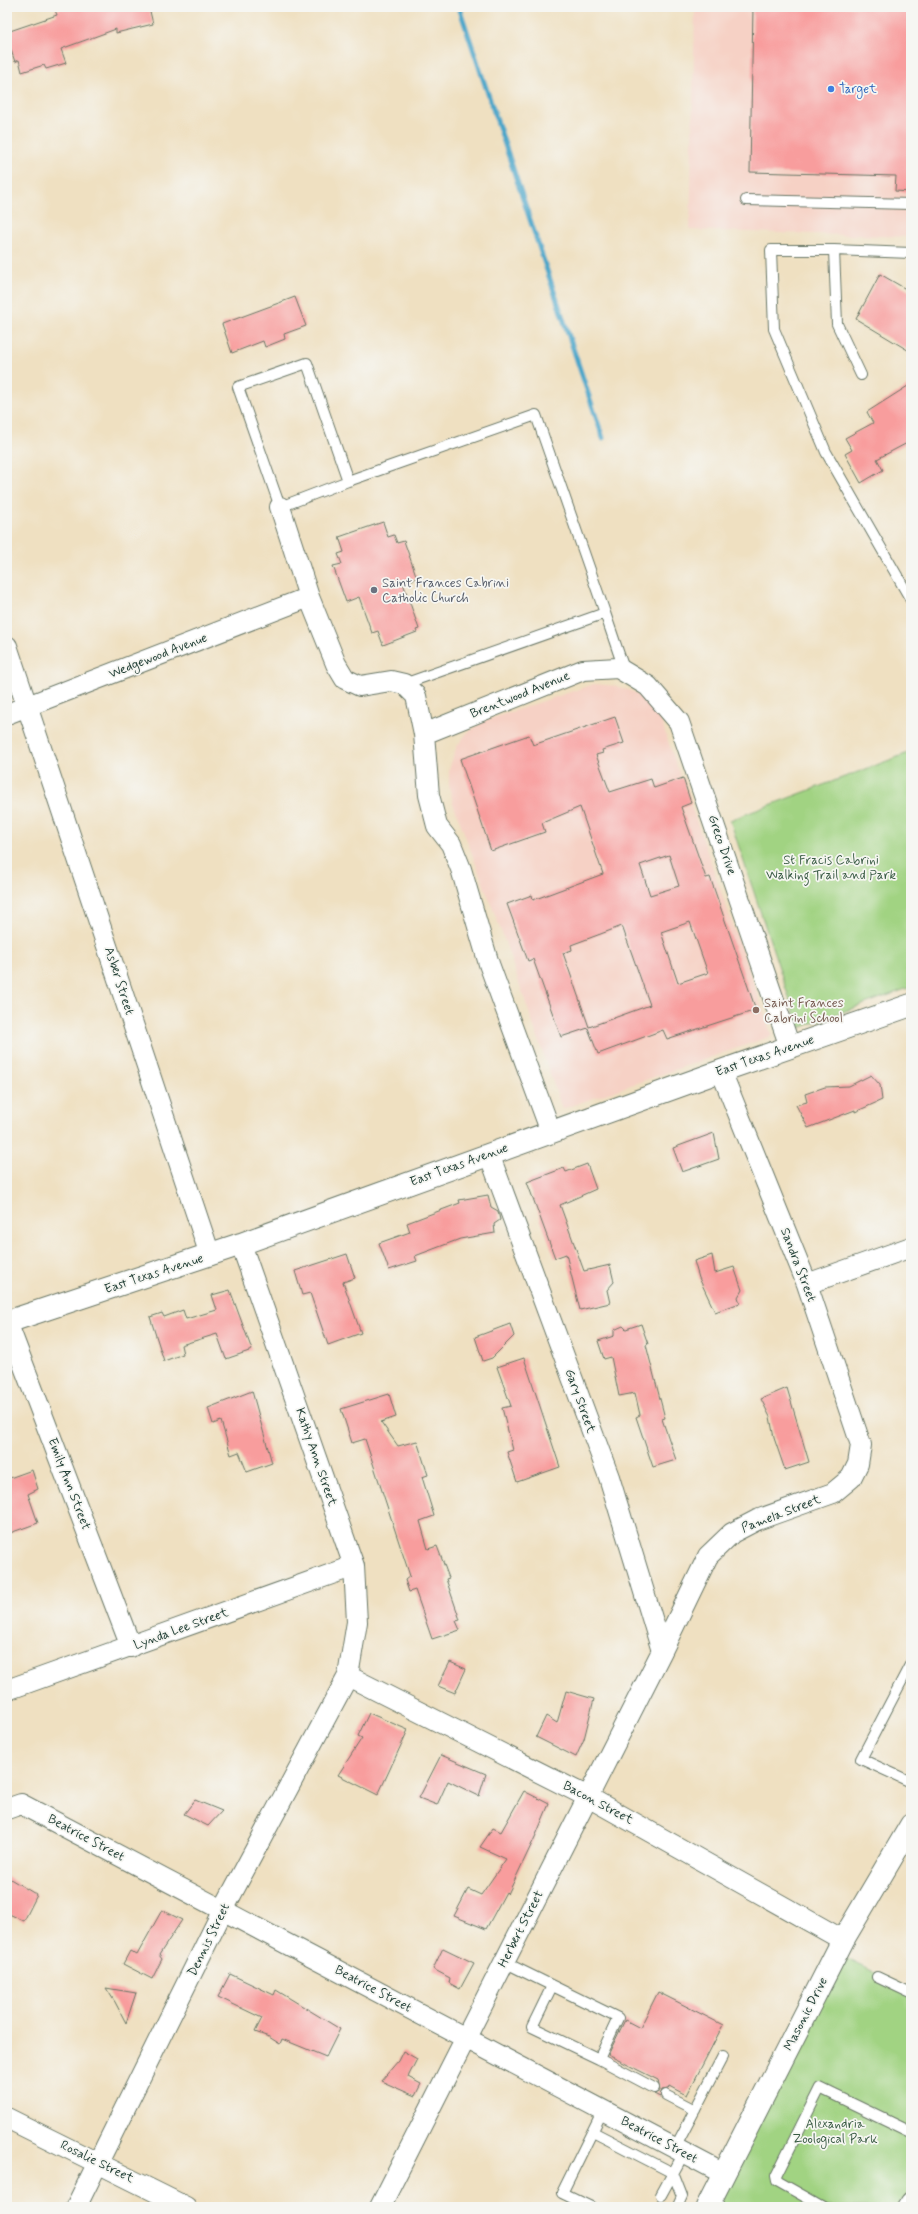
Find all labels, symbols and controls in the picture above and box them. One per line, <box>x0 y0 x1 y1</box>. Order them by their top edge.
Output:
place label: Target <box>839 81 877 99</box>
marker: Target <box>826 84 836 94</box>
place label: Saint Frances Cabrini Catholic Church <box>382 575 509 607</box>
marker: Saint Frances Cabrini Catholic Church <box>369 585 379 595</box>
street label: Wedgewood Avenue <box>106 629 210 684</box>
street label: Brentwood Avenue <box>468 667 572 723</box>
street label: Greco Drive <box>704 813 740 877</box>
park label: St Fracis Cabrini Walking Trail and Park <box>766 852 897 886</box>
street label: Asber Street <box>100 945 138 1017</box>
place label: Saint Frances Cabrini School <box>764 995 844 1027</box>
marker: Saint Frances Cabrini School <box>751 1005 761 1015</box>
street label: East Texas Avenue <box>713 1031 817 1081</box>
street label: East Texas Avenue <box>408 1139 510 1191</box>
street label: Sandra Street <box>776 1226 820 1305</box>
street label: East Texas Avenue <box>102 1250 206 1298</box>
street label: Gary Street <box>561 1367 600 1436</box>
street label: Kathy Ann Street <box>291 1406 341 1509</box>
street label: Emily Ann Street <box>44 1436 94 1532</box>
street label: Pamela Street <box>739 1491 823 1537</box>
street label: Lynda Lee Street <box>131 1604 231 1654</box>
street label: Bacon Street <box>560 1777 636 1829</box>
street label: Beatrice Street <box>45 1811 127 1865</box>
street label: Herbert Street <box>494 1888 548 1970</box>
street label: Dennis Street <box>184 1901 234 1979</box>
street label: Beatrice Street <box>332 1962 414 2016</box>
street label: Masonic Drive <box>780 1974 832 2054</box>
street label: Beatrice Street <box>618 2113 700 2167</box>
park label: Alexandria Zoological Park <box>792 2116 878 2149</box>
street label: Rosalie Street <box>57 2137 137 2187</box>

